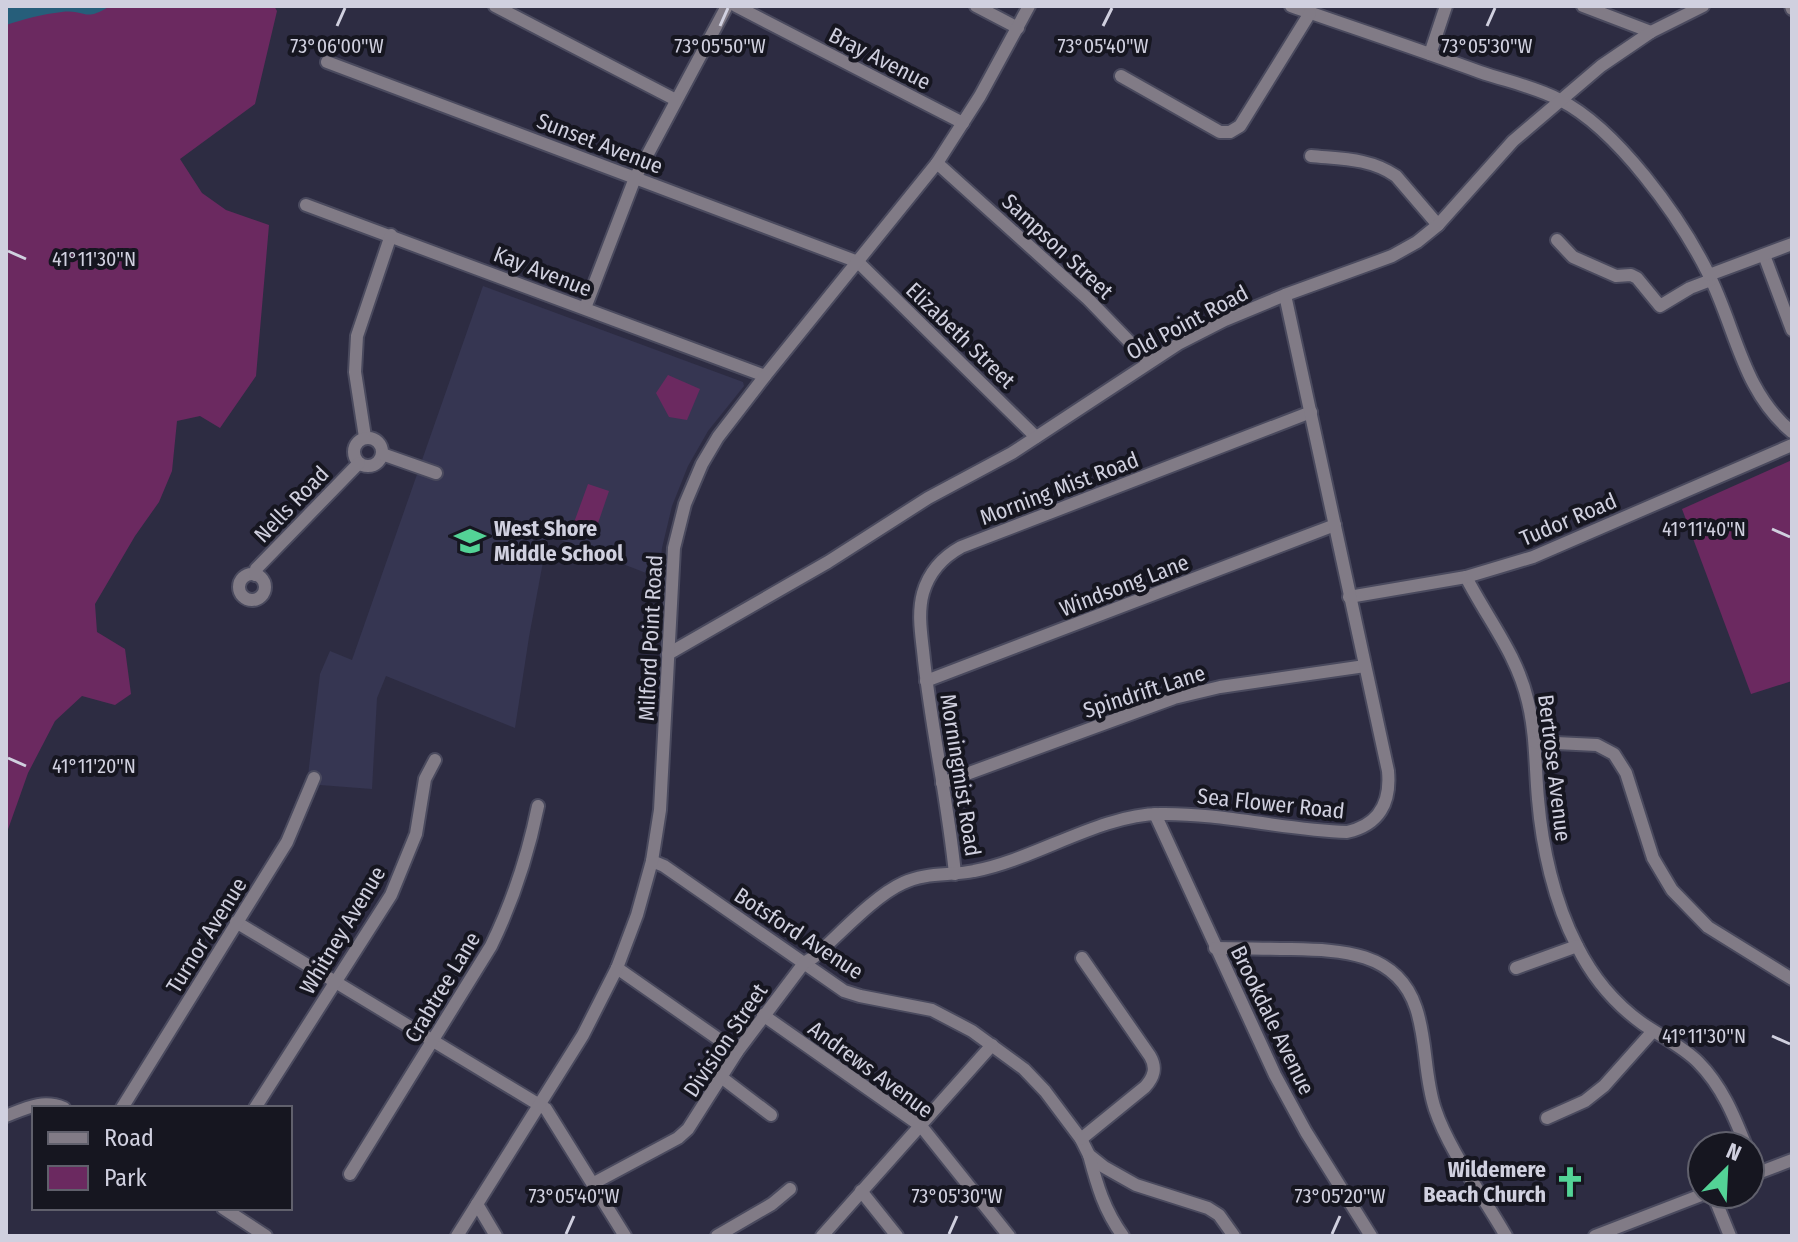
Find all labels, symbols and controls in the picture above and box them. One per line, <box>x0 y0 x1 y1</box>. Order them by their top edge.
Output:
street label: Bray Avenue <box>824 21 935 96</box>
text: 73°06'00"W <box>290 34 384 58</box>
text: 73°05'50"W <box>674 34 766 58</box>
text: 73°05'40"W <box>1057 34 1149 58</box>
text: 73°05'30"W <box>1441 34 1533 58</box>
street label: Sunset Avenue <box>533 107 667 180</box>
street label: Sampson Street <box>996 188 1119 305</box>
street label: Kay Avenue <box>490 240 596 303</box>
text: 41°11'30"N <box>52 247 136 271</box>
street label: Elizabeth Street <box>900 277 1021 395</box>
street label: Old Point Road <box>1122 279 1253 366</box>
street label: Morning Mist Road <box>976 446 1142 531</box>
street label: Nells Road <box>248 460 334 548</box>
street label: Tudor Road <box>1516 487 1621 552</box>
place label: West Shore Middle School <box>494 515 624 567</box>
text: 41°11'40"N <box>1662 517 1746 541</box>
school or university icon: West Shore Middle School <box>453 524 487 558</box>
street label: Windsong Lane <box>1056 548 1193 622</box>
street label: Milford Point Road <box>633 554 668 722</box>
street label: Spindrift Lane <box>1080 659 1209 724</box>
street label: Morningmist Road <box>934 692 987 858</box>
street label: Bertrose Avenue <box>1532 693 1577 843</box>
text: 41°11'20"N <box>52 754 136 778</box>
street label: Sea Flower Road <box>1196 782 1346 825</box>
street label: Whitney Avenue <box>294 861 391 999</box>
street label: Turnor Avenue <box>160 873 252 998</box>
street label: Botsford Avenue <box>729 882 868 985</box>
street label: Crabtree Lane <box>399 927 486 1047</box>
street label: Brookdale Avenue <box>1225 941 1320 1099</box>
street label: Division Street <box>678 978 774 1102</box>
street label: Andrews Avenue <box>803 1015 939 1124</box>
text: 41°11'30"N <box>1662 1024 1746 1048</box>
legend <box>32 1106 292 1210</box>
text: Road <box>104 1124 154 1152</box>
north arrow <box>1686 1130 1766 1210</box>
text: N <box>1722 1137 1745 1167</box>
place label: Wildemere Beach Church <box>1423 1156 1546 1208</box>
text: Park <box>104 1164 147 1192</box>
church icon: Wildemere Beach Church <box>1553 1165 1587 1199</box>
text: 73°05'40"W <box>528 1184 620 1208</box>
text: 73°05'30"W <box>911 1184 1003 1208</box>
text: 73°05'20"W <box>1295 1184 1386 1208</box>

